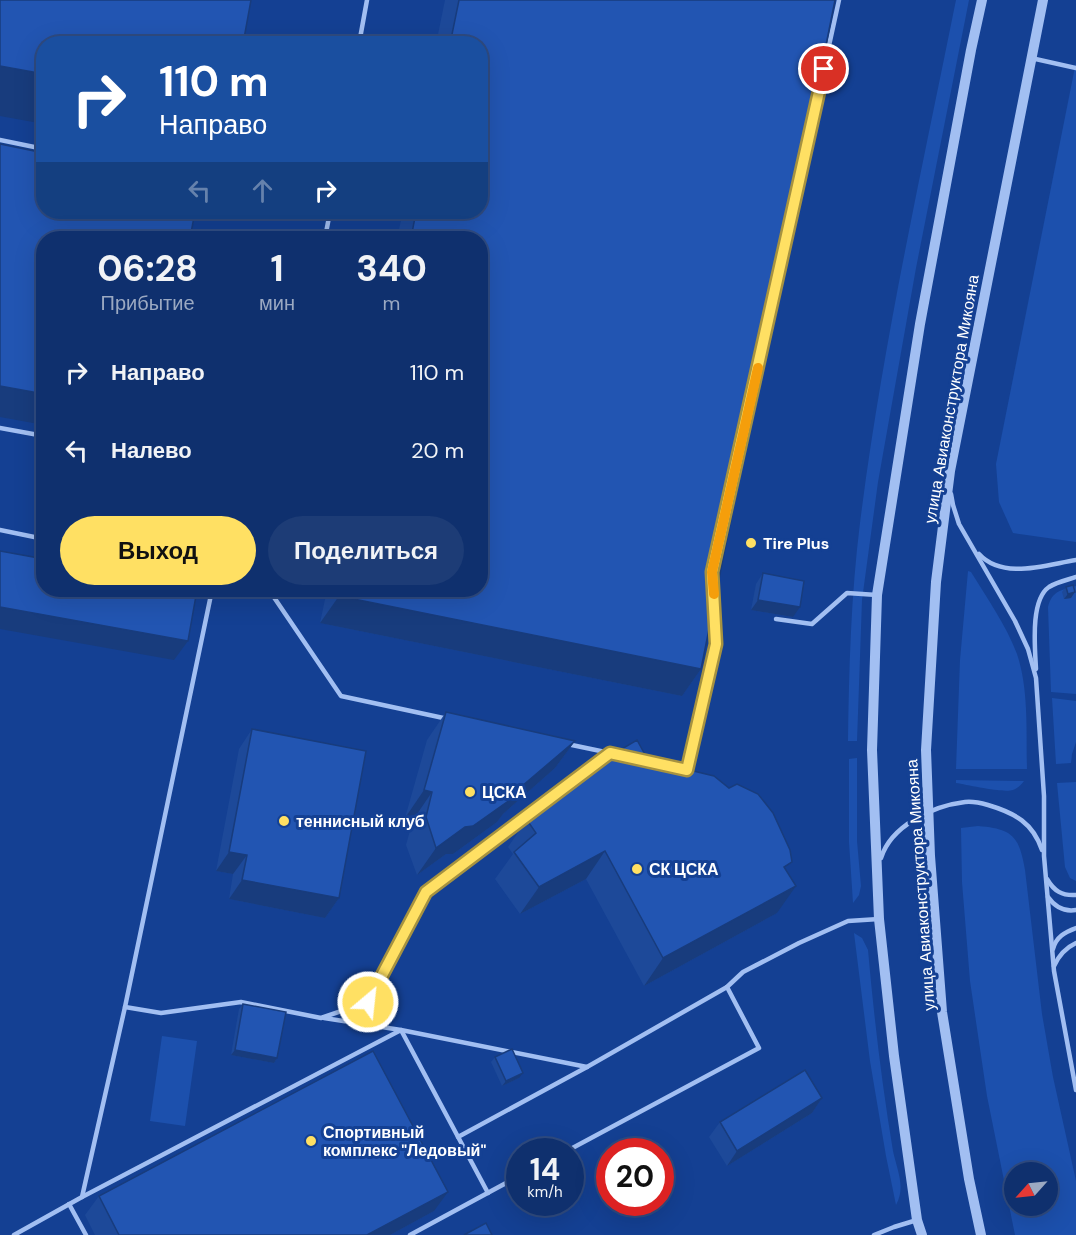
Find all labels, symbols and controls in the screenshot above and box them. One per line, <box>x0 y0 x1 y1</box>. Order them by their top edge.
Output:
pin <box>798 43 849 94</box>
icon: arrive <box>807 52 840 85</box>
text: 110 m <box>159 54 269 109</box>
icon: right <box>60 60 138 138</box>
text: Направо <box>159 107 267 142</box>
icon: left <box>183 174 216 207</box>
icon: ahead <box>246 174 279 207</box>
icon: right <box>309 174 342 207</box>
text: 06:28 <box>97 245 198 292</box>
text: 1 <box>271 245 284 292</box>
text: 340 <box>356 245 427 292</box>
street label: улица Авиаконструктора Микояна <box>919 273 984 525</box>
text: Прибытие <box>101 290 195 316</box>
text: мин <box>259 290 295 316</box>
text: m <box>383 290 400 316</box>
icon: right <box>60 356 93 389</box>
text: Направо <box>111 358 205 387</box>
text: 110 m <box>410 358 464 387</box>
icon: left <box>60 434 93 467</box>
text: Налево <box>111 436 192 465</box>
text: 20 m <box>411 436 464 465</box>
button: Выход <box>60 516 256 585</box>
button: Поделиться <box>268 516 464 585</box>
place label: Tire Plus <box>763 533 829 554</box>
marker: Tire Plus <box>744 536 758 550</box>
street label: улица Авиаконструктора Микояна <box>901 758 940 1012</box>
place label: ЦСКА <box>482 782 527 803</box>
marker: ЦСКА <box>463 785 477 799</box>
place label: теннисный клуб <box>296 811 425 832</box>
marker: теннисный клуб <box>277 814 291 828</box>
place label: СК ЦСКА <box>649 859 719 880</box>
marker: СК ЦСКА <box>630 862 644 876</box>
position arrow <box>336 970 400 1034</box>
place label: Спортивный комплекс "Ледовый" <box>323 1122 486 1161</box>
marker: Спортивный комплекс "Ледовый" <box>304 1134 318 1148</box>
speed limit sign: 20 <box>596 1138 674 1216</box>
text: 14 <box>530 1150 560 1189</box>
north arrow <box>1004 1162 1058 1216</box>
map controls <box>1004 1162 1058 1216</box>
text: km/h <box>527 1182 563 1202</box>

